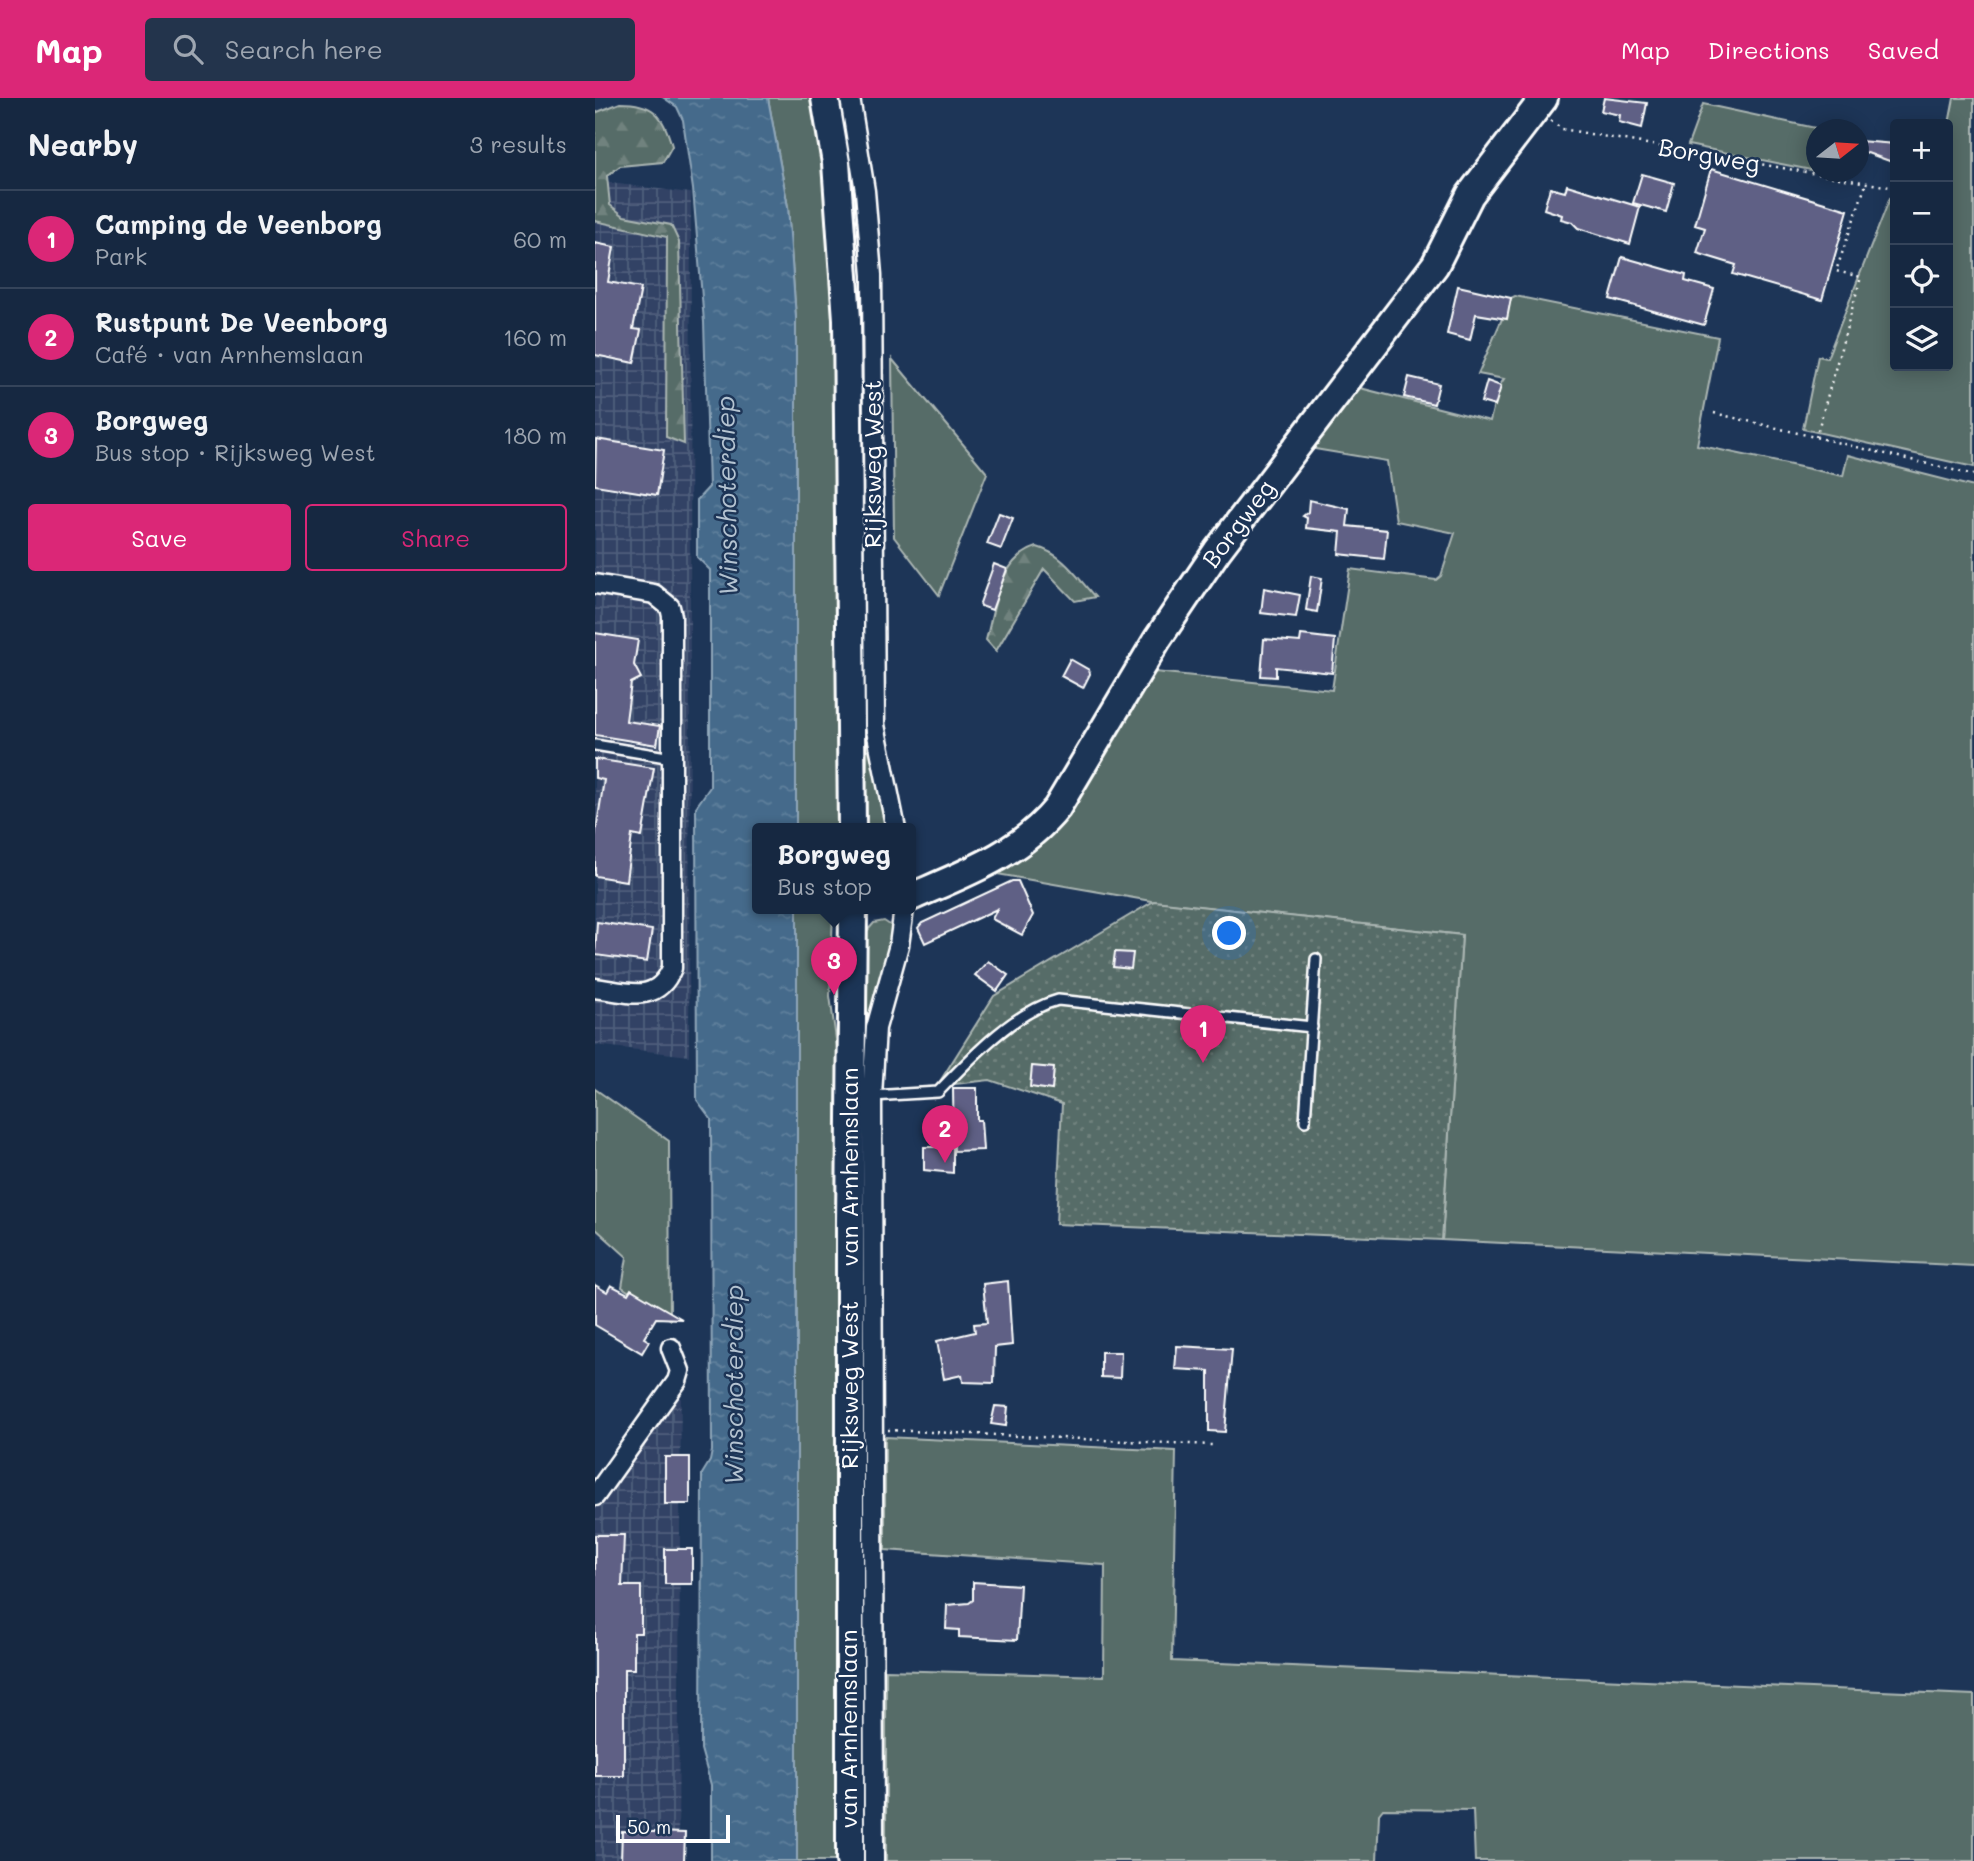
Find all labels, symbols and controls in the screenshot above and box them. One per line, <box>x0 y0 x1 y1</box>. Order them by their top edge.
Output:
search box <box>145 18 635 81</box>
text: Map <box>35 28 103 71</box>
icon: search <box>169 30 207 68</box>
text: Search here <box>225 32 383 66</box>
text: Map <box>1621 34 1670 65</box>
text: Directions <box>1708 34 1830 65</box>
text: Saved <box>1868 34 1939 65</box>
north arrow <box>1806 119 1869 182</box>
map controls <box>1890 119 1953 371</box>
button: + <box>1890 119 1953 182</box>
text: Nearby <box>28 124 138 164</box>
text: 3 results <box>470 129 567 159</box>
street label: Borgweg <box>1656 130 1762 179</box>
button: − <box>1890 182 1953 245</box>
text: Camping de Veenborg <box>95 207 382 241</box>
text: 1 <box>46 224 56 254</box>
text: 60 m <box>513 224 567 254</box>
text: Park <box>95 241 147 271</box>
button: locate <box>1890 245 1953 308</box>
text: Rustpunt De Veenborg <box>95 305 388 339</box>
button: layers <box>1890 308 1953 371</box>
text: 2 <box>45 322 57 352</box>
text: 160 m <box>503 322 567 352</box>
text: Café · van Arnhemslaan <box>95 339 363 369</box>
street label: Rijksweg West <box>856 380 887 548</box>
water label: Winschoterdiep <box>707 396 745 596</box>
text: Borgweg <box>95 403 208 437</box>
text: 3 <box>44 420 58 450</box>
text: 180 m <box>503 420 567 450</box>
text: Bus stop · Rijksweg West <box>95 437 376 467</box>
street label: Borgweg <box>1195 473 1281 573</box>
button: Save <box>28 504 291 571</box>
button: Share <box>305 504 567 571</box>
popup <box>752 823 916 914</box>
text: Borgweg <box>777 837 891 871</box>
text: Bus stop <box>777 871 872 901</box>
your location <box>1212 916 1246 950</box>
pin: 3 <box>811 937 857 995</box>
pin: 1 <box>1180 1005 1226 1063</box>
street label: van Arnhemslaan <box>833 1068 864 1266</box>
pin: 2 <box>922 1105 968 1163</box>
water label: Winschoterdiep <box>716 1285 750 1485</box>
street label: Rijksweg West <box>833 1301 864 1469</box>
street label: van Arnhemslaan <box>832 1630 863 1828</box>
scale bar <box>616 1812 730 1844</box>
text: 50 m <box>627 1814 671 1839</box>

